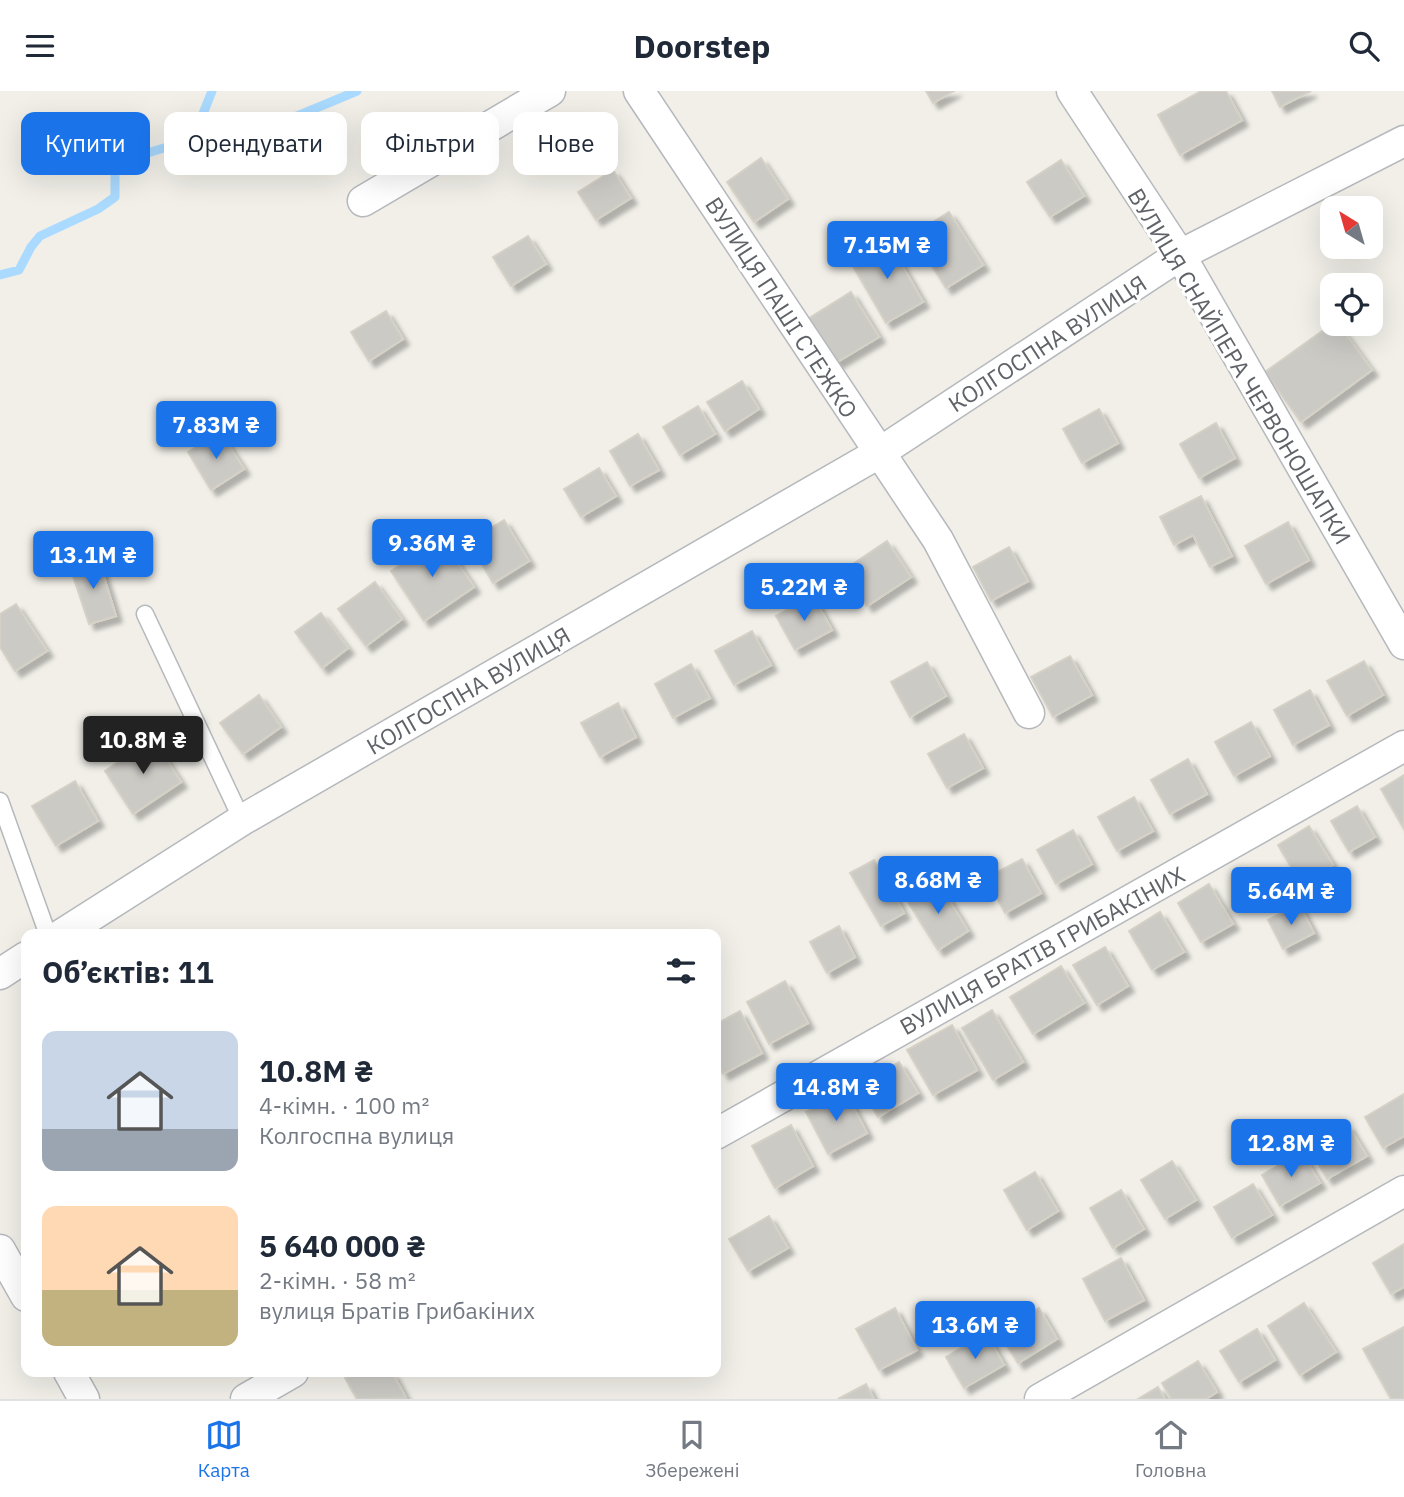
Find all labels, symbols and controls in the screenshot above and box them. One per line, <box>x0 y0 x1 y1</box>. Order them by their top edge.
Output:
text: Doorstep <box>634 25 770 67</box>
icon: menu <box>21 27 59 65</box>
icon: search <box>1345 27 1383 65</box>
chip: Купити <box>21 112 150 175</box>
chip: Орендувати <box>164 112 347 175</box>
chip: Фільтри <box>361 112 499 175</box>
chip: Нове <box>513 112 618 175</box>
street label: ВУЛИЦЯ СНАЙПЕРА ЧЕРВОНОШАПКИ <box>1121 182 1359 550</box>
street label: ВУЛИЦЯ ПАШІ СТЕЖКО <box>699 191 865 423</box>
north arrow <box>1320 196 1382 259</box>
map controls <box>1320 196 1383 336</box>
pin: 7.15M ₴ <box>822 221 952 281</box>
text: 7.15M ₴ <box>843 229 931 259</box>
street label: КОЛГОСПНА ВУЛИЦЯ <box>942 268 1152 418</box>
button: locate <box>1320 273 1383 336</box>
pin: 7.83M ₴ <box>151 401 281 461</box>
text: 7.83M ₴ <box>172 409 260 439</box>
pin: 9.36M ₴ <box>367 519 497 579</box>
text: 9.36M ₴ <box>388 527 476 557</box>
pin: 13.1M ₴ <box>28 531 158 591</box>
text: 13.1M ₴ <box>49 539 137 569</box>
pin: 5.22M ₴ <box>739 563 869 623</box>
text: 5.22M ₴ <box>760 571 848 601</box>
street label: КОЛГОСПНА ВУЛИЦЯ <box>361 619 575 761</box>
pin: 10.8M ₴ <box>78 717 208 776</box>
text: 10.8M ₴ <box>99 724 187 754</box>
pin: 8.68M ₴ <box>873 857 1003 916</box>
street label: ВУЛИЦЯ БРАТІВ ГРИБАКІНИХ <box>894 859 1190 1041</box>
text: 8.68M ₴ <box>894 864 982 894</box>
pin: 5.64M ₴ <box>1226 867 1356 927</box>
text: 5.64M ₴ <box>1247 875 1335 905</box>
text: Об’єктів: 11 <box>42 952 214 991</box>
icon: filters <box>662 952 700 990</box>
text: 10.8M ₴ <box>259 1051 373 1090</box>
icon: home <box>98 1059 182 1143</box>
pin: 14.8M ₴ <box>771 1063 901 1123</box>
text: 14.8M ₴ <box>792 1071 880 1101</box>
text: 4-кімн. · 100 m² <box>259 1090 429 1120</box>
pin: 12.8M ₴ <box>1226 1119 1356 1179</box>
text: Колгоспна вулиця <box>259 1120 454 1150</box>
text: 12.8M ₴ <box>1247 1127 1335 1157</box>
text: 5 640 000 ₴ <box>259 1226 426 1265</box>
icon: home <box>98 1234 182 1318</box>
text: 2-кімн. · 58 m² <box>259 1265 416 1295</box>
text: вулиця Братів Грибакіних <box>259 1295 535 1325</box>
pin: 13.6M ₴ <box>910 1301 1040 1361</box>
text: 13.6M ₴ <box>931 1309 1019 1339</box>
tab: Карта <box>198 1416 250 1482</box>
tab: Збережені <box>645 1416 740 1482</box>
tab: Головна <box>1135 1416 1206 1482</box>

